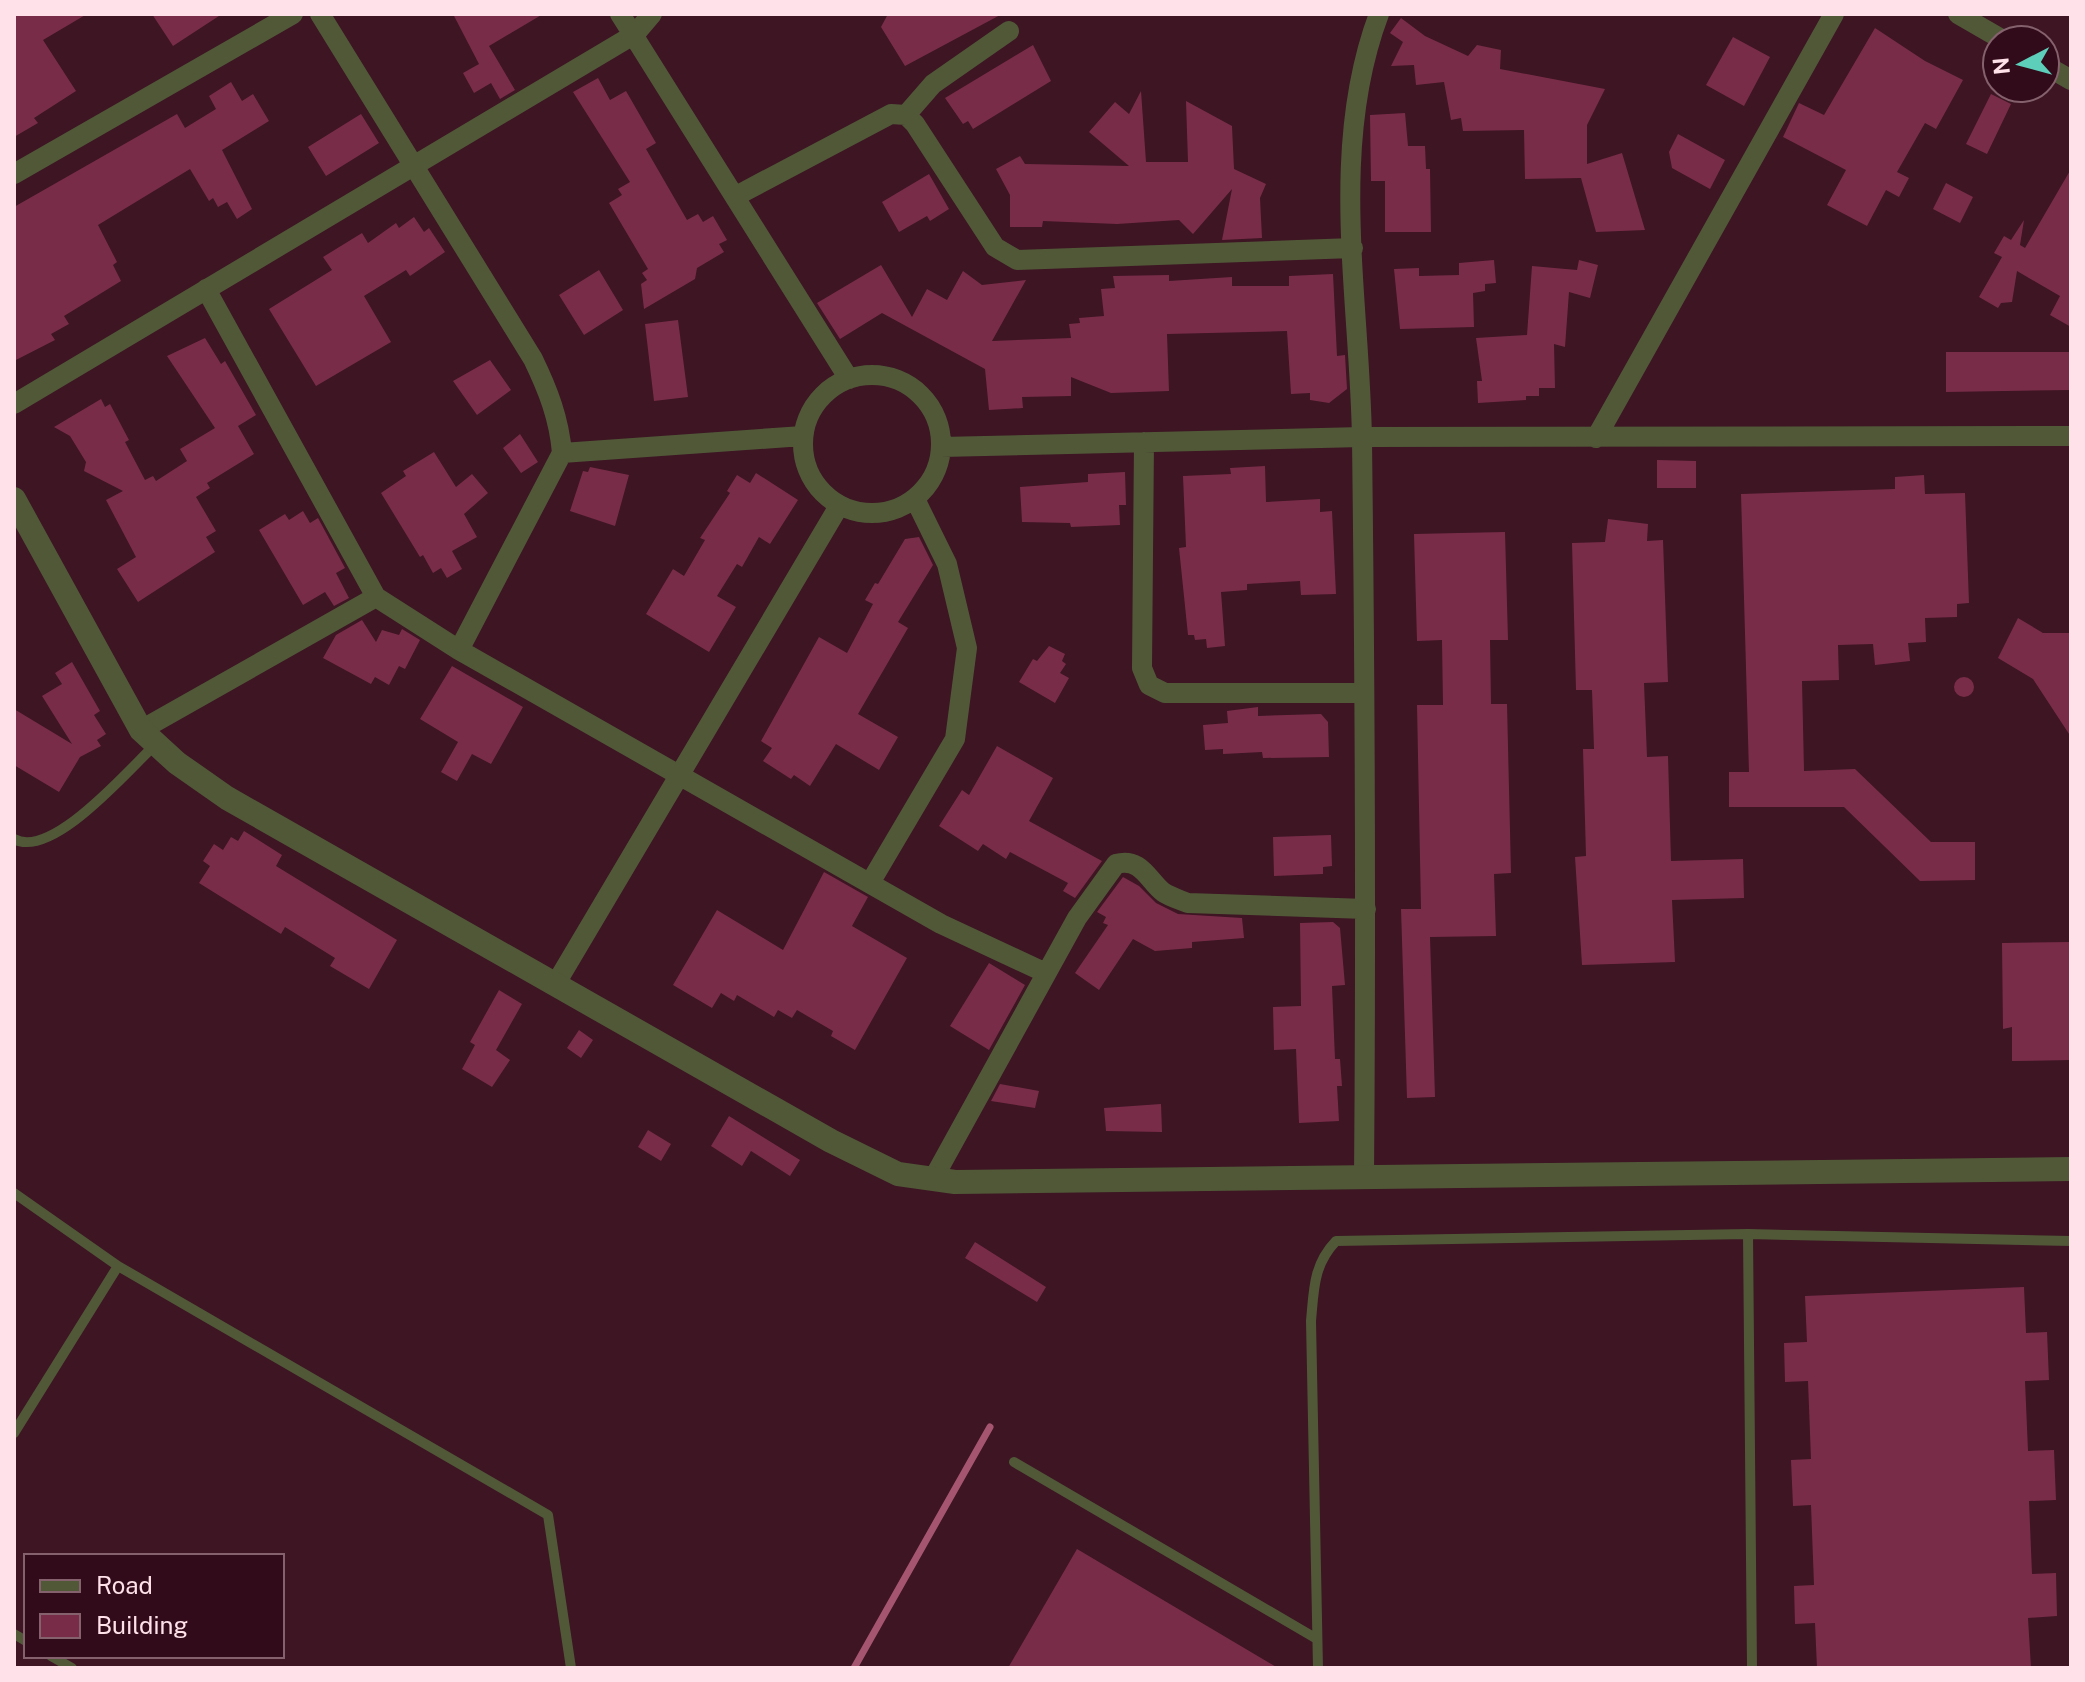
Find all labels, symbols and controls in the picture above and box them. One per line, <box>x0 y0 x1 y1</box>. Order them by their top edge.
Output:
north arrow <box>1981 24 2061 104</box>
text: N <box>1987 56 2015 76</box>
legend <box>24 1554 284 1658</box>
text: Road <box>96 1571 153 1599</box>
text: Building <box>96 1611 188 1639</box>

